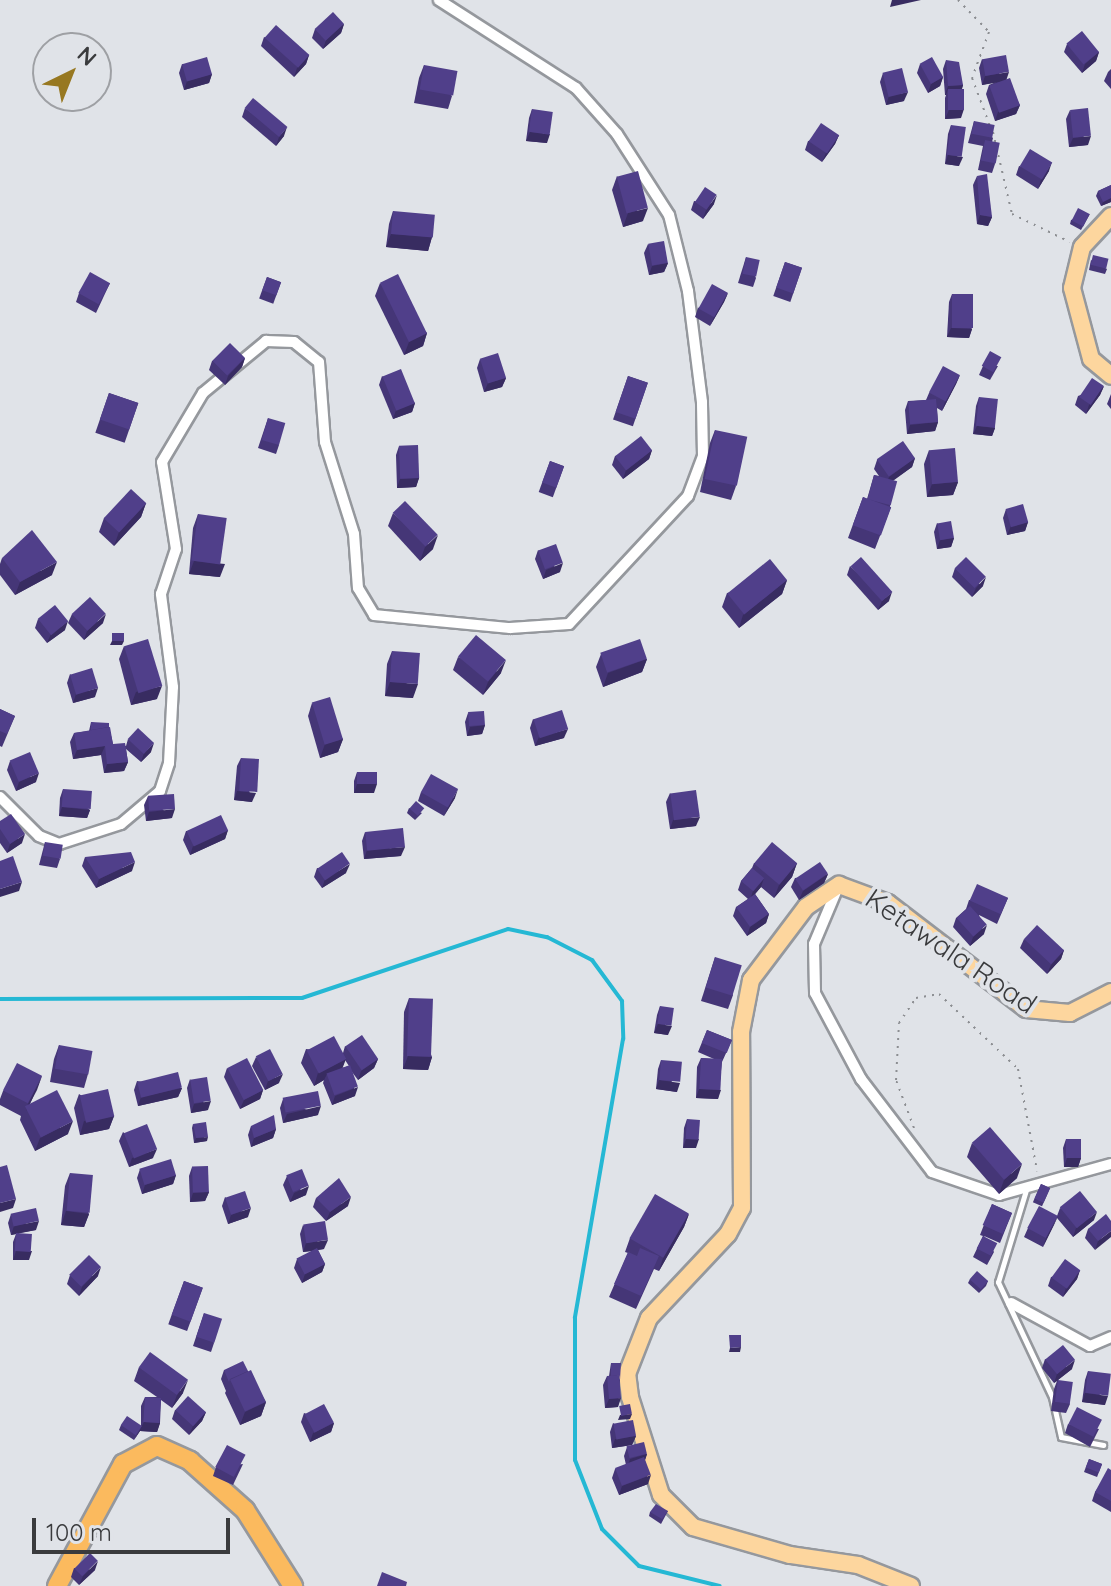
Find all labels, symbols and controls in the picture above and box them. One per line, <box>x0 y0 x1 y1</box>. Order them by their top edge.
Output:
north arrow <box>32 32 112 112</box>
text: N <box>72 40 102 72</box>
street label: Ketawala Road <box>859 881 1043 1021</box>
scale bar <box>36 1502 234 1552</box>
text: 100 m <box>46 1517 112 1547</box>

